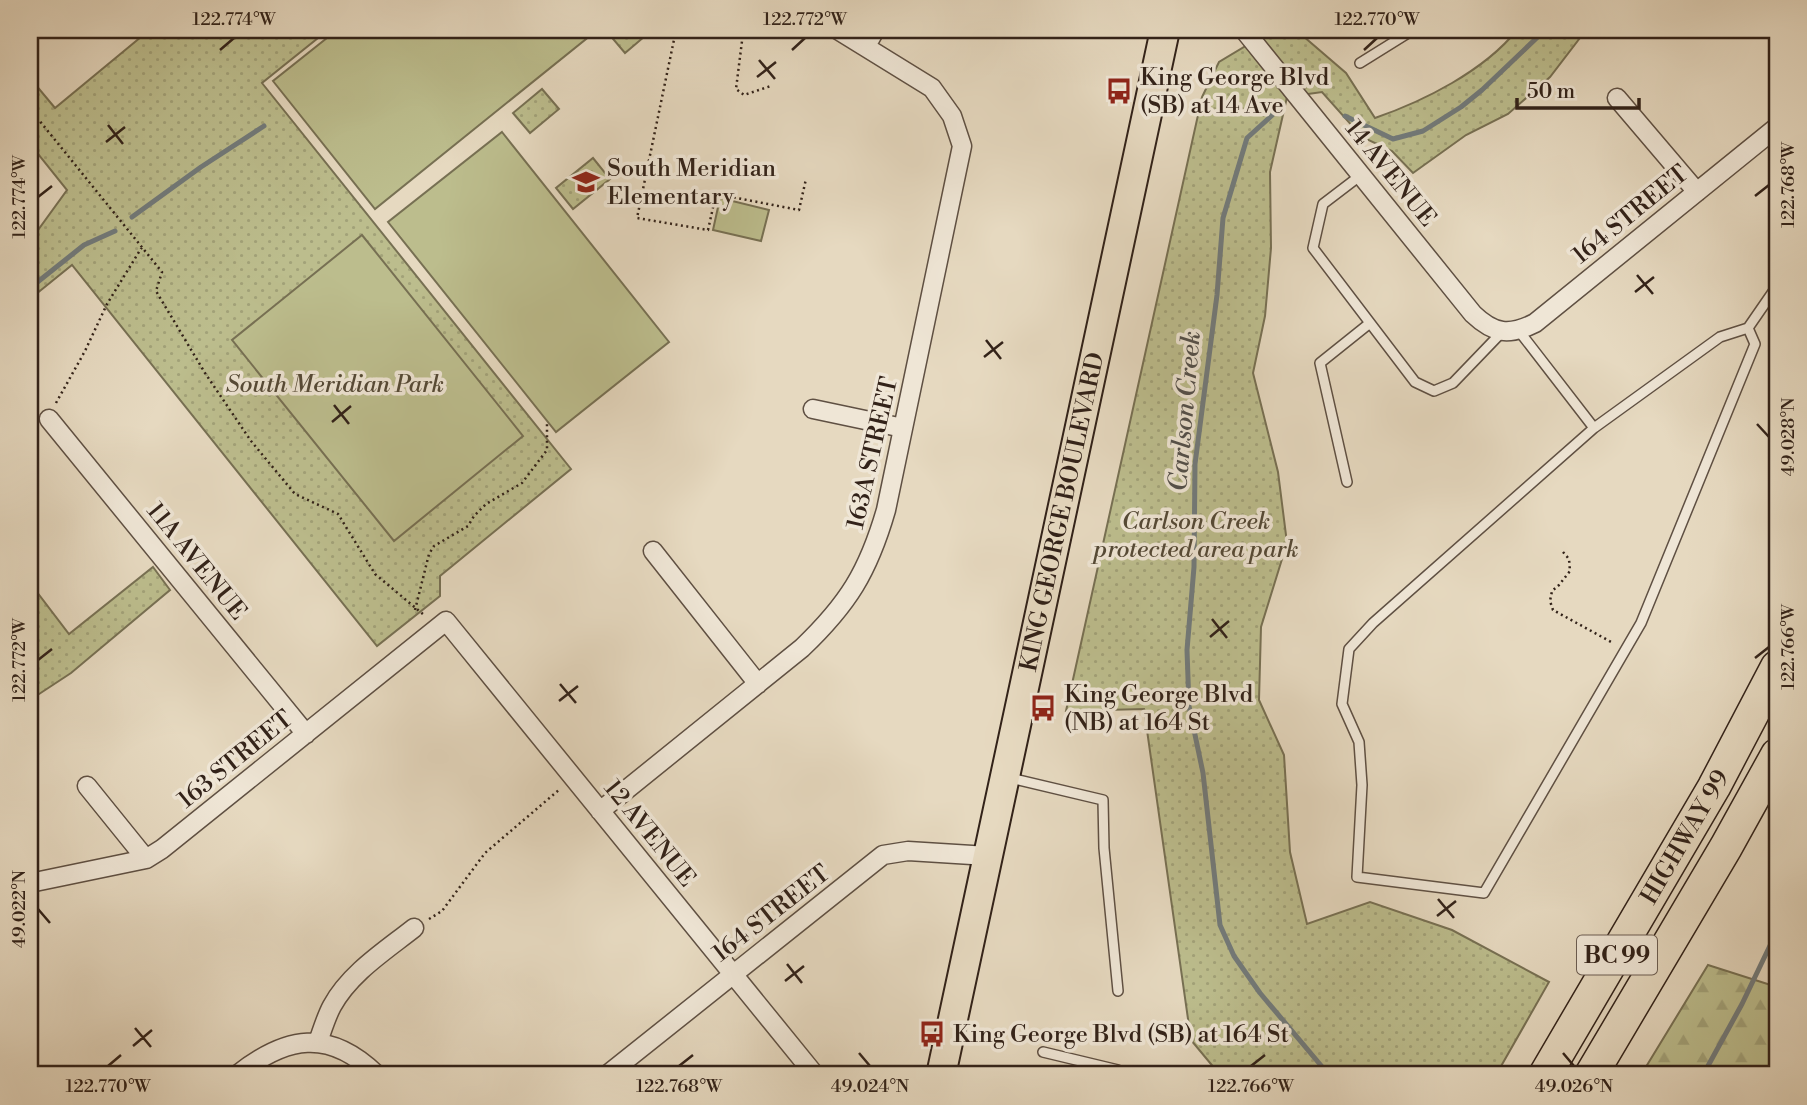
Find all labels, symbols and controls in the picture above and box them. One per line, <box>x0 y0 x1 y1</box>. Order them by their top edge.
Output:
text: 122.774°W <box>192 8 276 31</box>
text: 122.772°W <box>763 8 848 31</box>
text: 122.770°W <box>1334 8 1420 31</box>
place label: King George Blvd (SB) at 14 Ave <box>1140 63 1330 121</box>
scale bar <box>1517 66 1639 110</box>
bus stop icon: King George Blvd (SB) at 14 Ave <box>1104 76 1134 106</box>
text: 50 m <box>1527 79 1575 105</box>
street label: 14 AVENUE <box>1338 114 1442 233</box>
text: 122.768°W <box>1777 141 1800 228</box>
place label: South Meridian Elementary <box>607 154 776 212</box>
text: 122.774°W <box>8 155 31 239</box>
street label: 164 STREET <box>1567 159 1695 271</box>
school or university icon: South Meridian Elementary <box>571 167 601 197</box>
water label: Carlson Creek <box>1162 330 1208 493</box>
street label: KING GEORGE BOULEVARD <box>1014 350 1112 674</box>
park label: South Meridian Park <box>226 370 444 400</box>
street label: 163A STREET <box>841 374 905 532</box>
text: 49.028°N <box>1777 397 1800 476</box>
street label: 11A AVENUE <box>140 497 253 626</box>
park label: Carlson Creek protected area park <box>1090 507 1299 565</box>
text: 122.766°W <box>1777 603 1800 690</box>
text: 122.772°W <box>8 617 31 702</box>
place label: King George Blvd (NB) at 164 St <box>1064 680 1254 738</box>
bus stop icon: King George Blvd (NB) at 164 St <box>1028 693 1058 723</box>
street label: 163 STREET <box>172 704 299 815</box>
street label: HIGHWAY 99 <box>1635 765 1736 910</box>
street label: 12 AVENUE <box>597 774 701 893</box>
street label: 164 STREET <box>707 859 836 969</box>
text: 49.022°N <box>8 870 31 948</box>
road number: BC 99 <box>1577 936 1657 974</box>
bus stop icon: King George Blvd (SB) at 164 St <box>917 1019 947 1049</box>
place label: King George Blvd (SB) at 164 St <box>953 1020 1290 1050</box>
text: 122.770°W <box>65 1075 151 1098</box>
text: 122.768°W <box>636 1075 723 1098</box>
text: 49.024°N <box>831 1075 910 1098</box>
text: 122.766°W <box>1208 1075 1295 1098</box>
text: 49.026°N <box>1535 1075 1614 1098</box>

